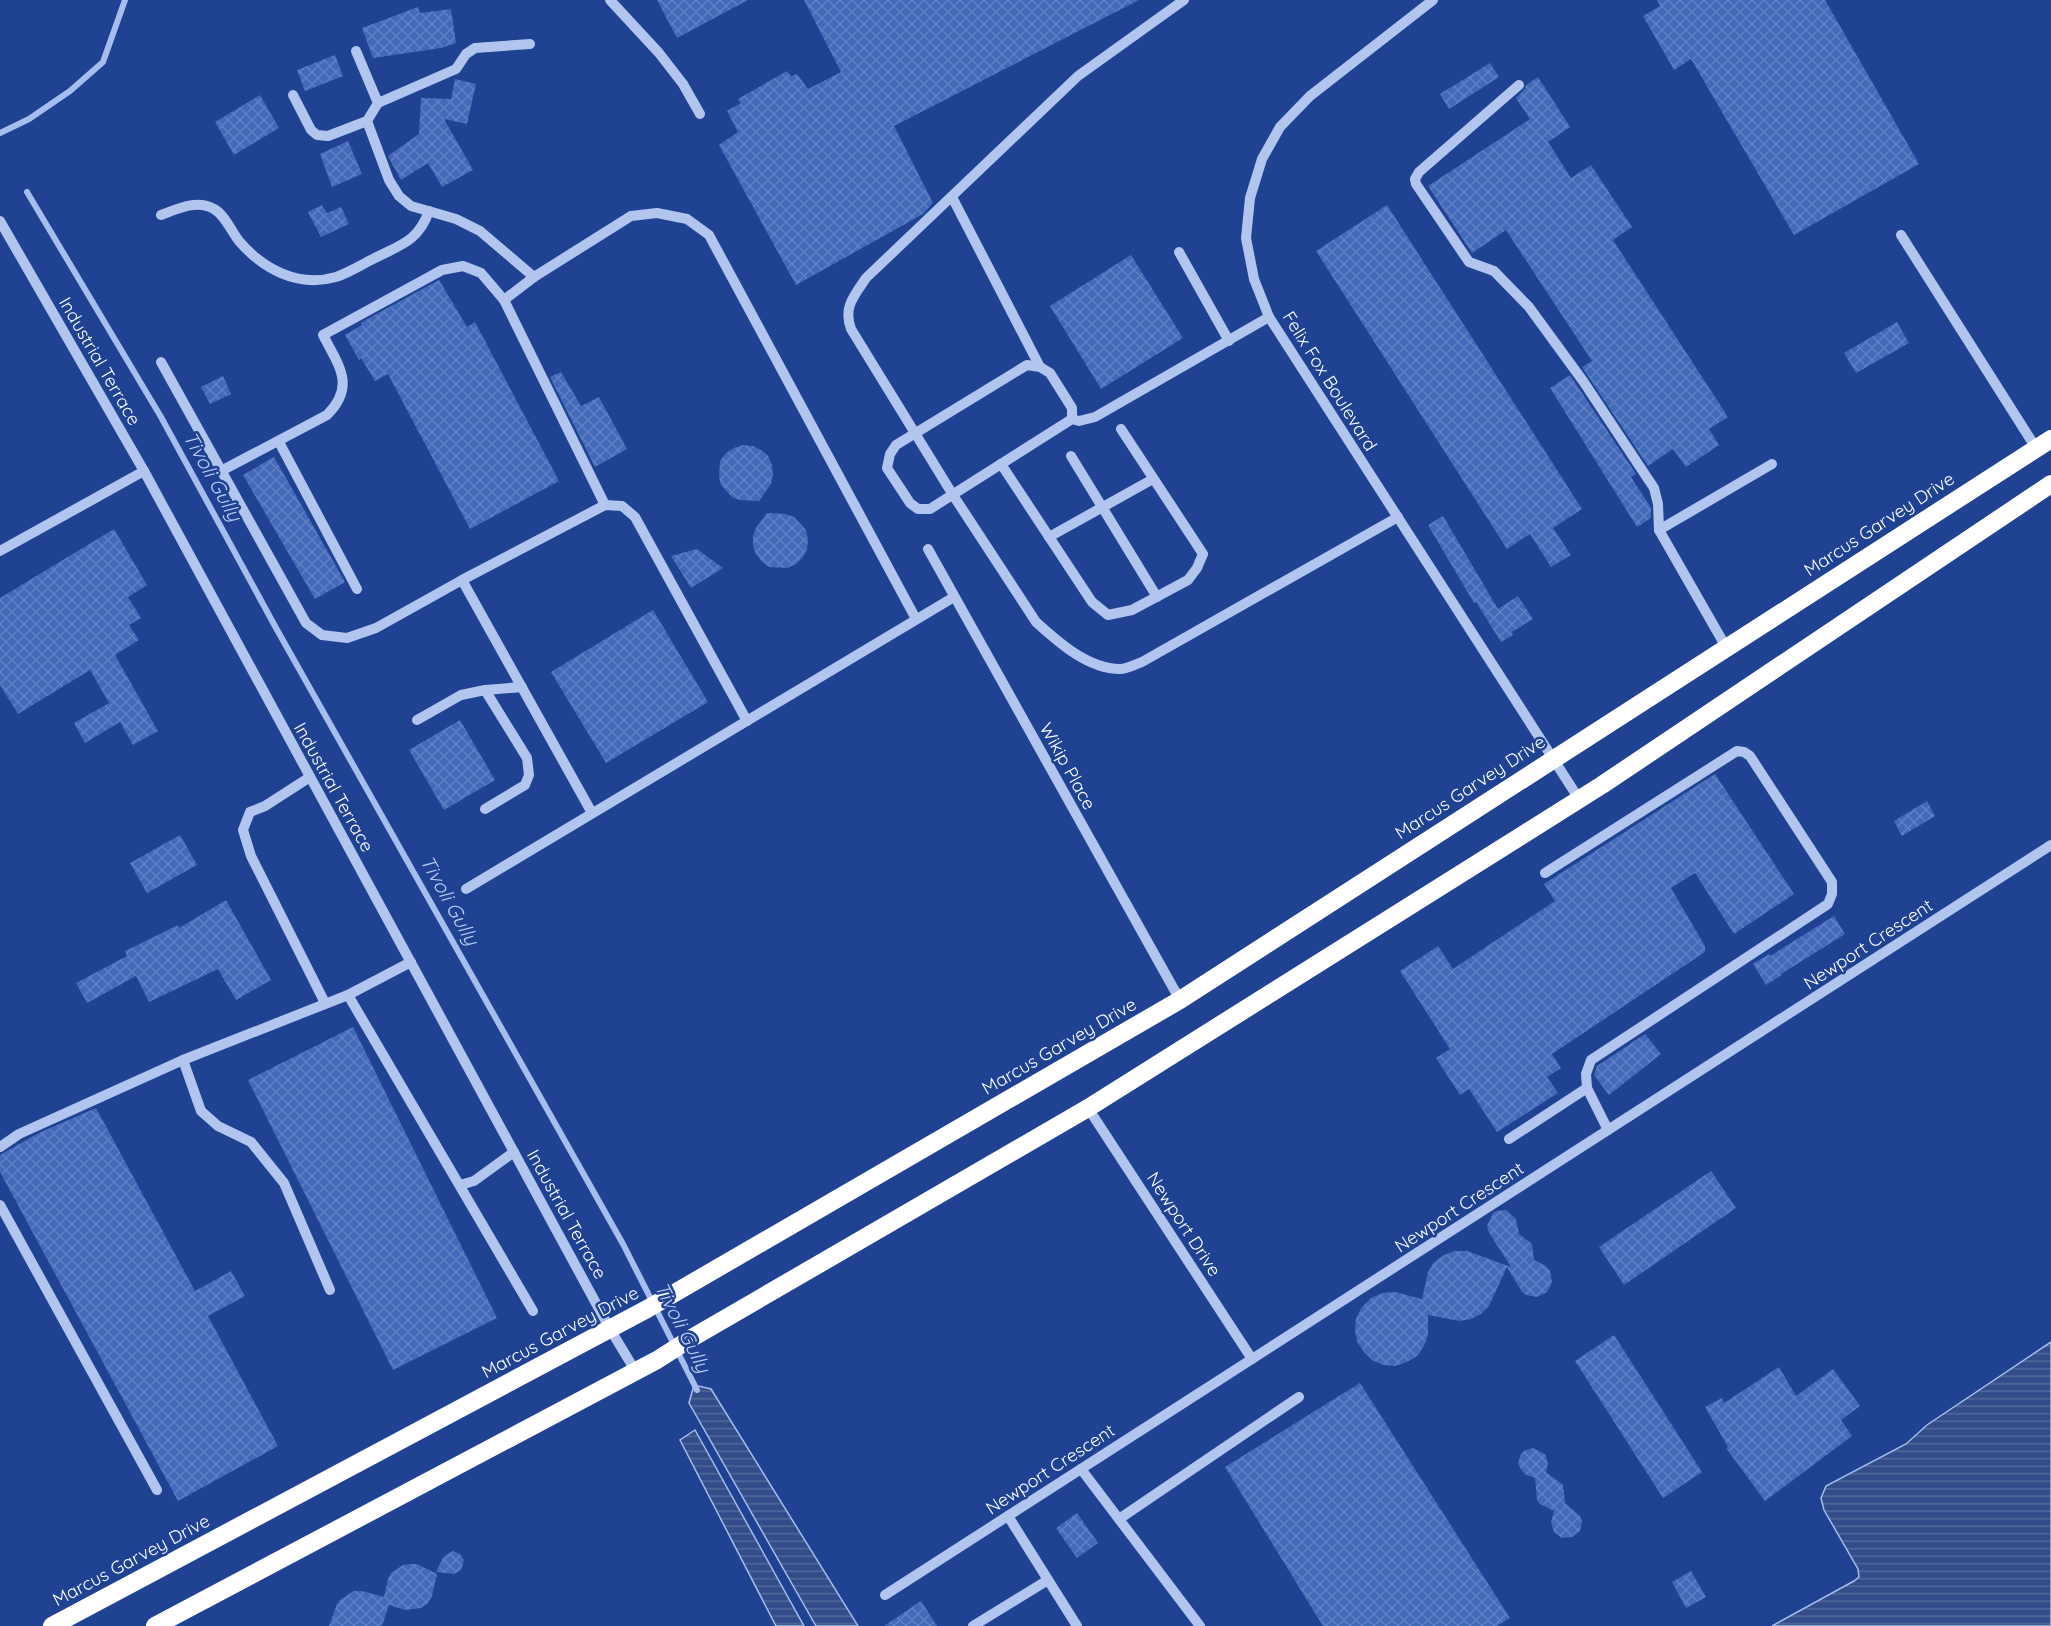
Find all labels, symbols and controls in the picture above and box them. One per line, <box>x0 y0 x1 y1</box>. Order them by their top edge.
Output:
street label: Industrial Terrace <box>54 293 146 429</box>
street label: Felix Fox Boulevard <box>1278 307 1382 455</box>
water label: Tivoli Gully <box>178 427 249 527</box>
street label: Marcus Garvey Drive <box>1799 467 1959 581</box>
street label: Industrial Terrace <box>289 718 379 856</box>
street label: Wikip Place <box>1035 719 1101 813</box>
street label: Marcus Garvey Drive <box>1390 730 1550 844</box>
water label: Tivoli Gully <box>415 851 486 951</box>
street label: Newport Crescent <box>1799 894 1937 994</box>
street label: Marcus Garvey Drive <box>978 992 1140 1100</box>
street label: Industrial Terrace <box>522 1145 612 1283</box>
street label: Newport Crescent <box>1390 1157 1528 1257</box>
street label: Newport Drive <box>1142 1167 1226 1281</box>
water label: Tivoli Gully <box>649 1277 717 1378</box>
street label: Marcus Garvey Drive <box>477 1281 643 1383</box>
street label: Newport Crescent <box>981 1419 1119 1519</box>
street label: Marcus Garvey Drive <box>48 1509 214 1611</box>

